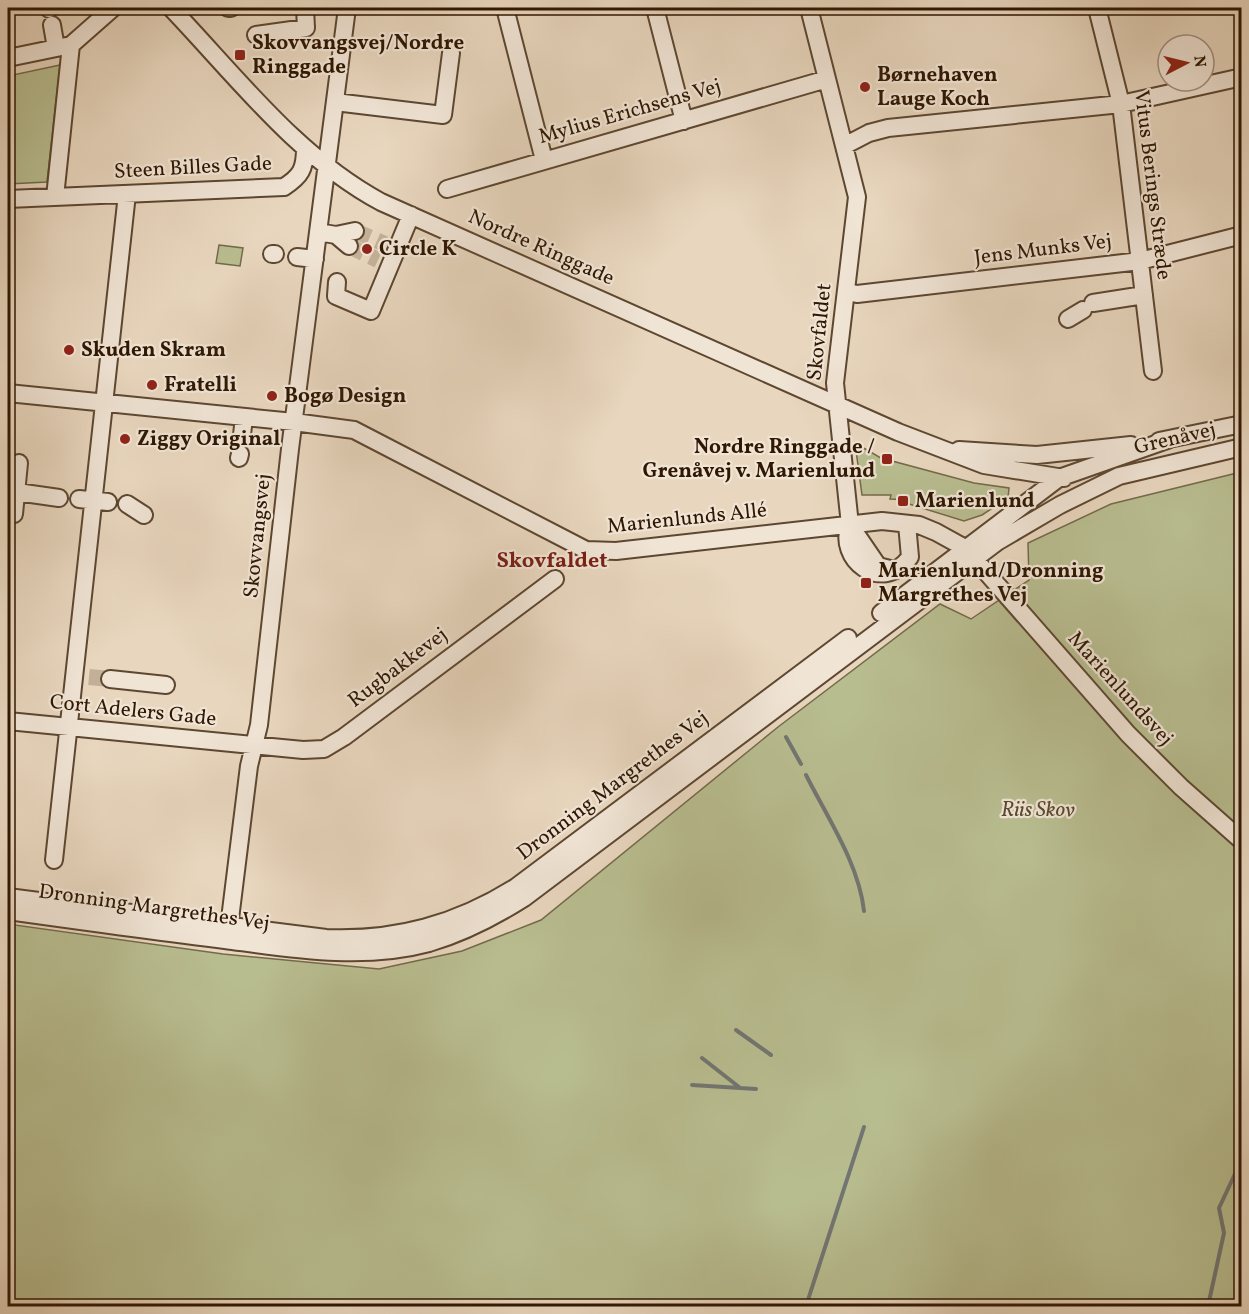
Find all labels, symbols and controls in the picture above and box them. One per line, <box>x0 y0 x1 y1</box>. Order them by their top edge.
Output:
place label: Skovvangsvej/Nordre Ringgade <box>252 29 464 82</box>
north arrow <box>1156 33 1216 93</box>
marker: Skovvangsvej/Nordre Ringgade <box>233 48 247 62</box>
text: N <box>1187 54 1211 69</box>
place label: Børnehaven Lauge Koch <box>877 61 998 114</box>
street label: Mylius Erichsens Vej <box>535 72 725 152</box>
marker: Børnehaven Lauge Koch <box>858 80 872 94</box>
street label: Vitus Berings Stræde <box>1126 88 1178 282</box>
street label: Steen Billes Gade <box>113 149 273 187</box>
street label: Nordre Ringgade <box>463 203 619 293</box>
street label: Jens Munks Vej <box>973 227 1113 273</box>
place label: Circle K <box>379 235 457 264</box>
marker: Circle K <box>360 242 374 256</box>
street label: Skovfaldet <box>800 282 840 382</box>
place label: Skuden Skram <box>81 336 226 365</box>
marker: Skuden Skram <box>62 343 76 357</box>
place label: Fratelli <box>164 371 237 400</box>
marker: Fratelli <box>145 378 159 392</box>
place label: Bogø Design <box>284 382 406 411</box>
marker: Bogø Design <box>265 389 279 403</box>
street label: Grenåvej <box>1131 416 1219 462</box>
place label: Ziggy Original <box>137 425 280 454</box>
marker: Ziggy Original <box>118 432 132 446</box>
place label: Nordre Ringgade / Grenåvej v. Marienlund <box>643 433 875 486</box>
marker: Nordre Ringgade / Grenåvej v. Marienlund <box>880 452 894 466</box>
street label: Skovvangsvej <box>237 472 279 600</box>
place label: Marienlund <box>915 487 1035 516</box>
marker: Marienlund <box>896 494 910 508</box>
street label: Marienlunds Allé <box>606 496 768 542</box>
district label: Skovfaldet <box>497 546 607 577</box>
place label: Marienlund/Dronning Margrethes Vej <box>878 557 1103 610</box>
marker: Marienlund/Dronning Margrethes Vej <box>859 576 873 590</box>
street label: Rugbakkevej <box>342 621 454 715</box>
street label: Marienlundsvej <box>1061 625 1179 753</box>
street label: Cort Adelers Gade <box>48 688 218 734</box>
street label: Dronning Margrethes Vej <box>511 704 715 868</box>
park label: Riis Skov <box>1001 796 1075 825</box>
street label: Dronning Margrethes Vej <box>37 877 271 939</box>

